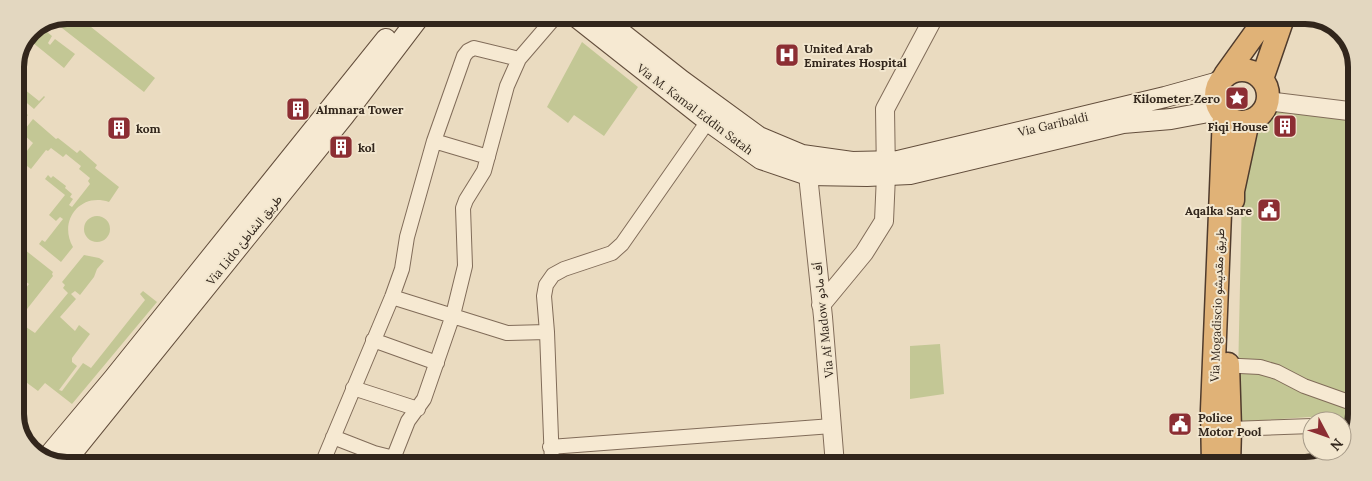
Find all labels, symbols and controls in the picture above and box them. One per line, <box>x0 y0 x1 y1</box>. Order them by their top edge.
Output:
place label: United Arab Emirates Hospital <box>804 41 907 70</box>
hospital icon: United Arab Emirates Hospital <box>774 42 800 68</box>
street label: Via M. Kamal Eddin Satah <box>633 60 756 158</box>
place icon: Kilometer Zero <box>1224 85 1250 111</box>
place label: Kilometer Zero <box>1133 91 1220 106</box>
building icon: Almnara Tower <box>285 96 311 122</box>
place label: Almnara Tower <box>316 102 404 117</box>
street label: Via Garibaldi <box>1016 109 1089 140</box>
building icon: Fiqi House <box>1272 113 1298 139</box>
building icon: kom <box>106 115 132 141</box>
place label: Fiqi House <box>1208 119 1269 134</box>
place label: kom <box>136 121 161 136</box>
building icon: kol <box>328 134 354 160</box>
place label: kol <box>358 140 376 155</box>
street label: Via Lido طريق الشاطئ <box>202 192 286 290</box>
public building icon: Aqalka Sare <box>1256 197 1282 223</box>
place label: Aqalka Sare <box>1185 203 1253 218</box>
street label: Via Mogadiscio طريق مقديشو <box>1207 228 1228 383</box>
street label: Via Af Madow أف مادو <box>809 261 838 380</box>
place label: Police Motor Pool <box>1198 410 1262 439</box>
public building icon: Police Motor Pool <box>1167 411 1193 437</box>
north arrow <box>1302 411 1352 461</box>
text: N <box>1326 435 1347 455</box>

